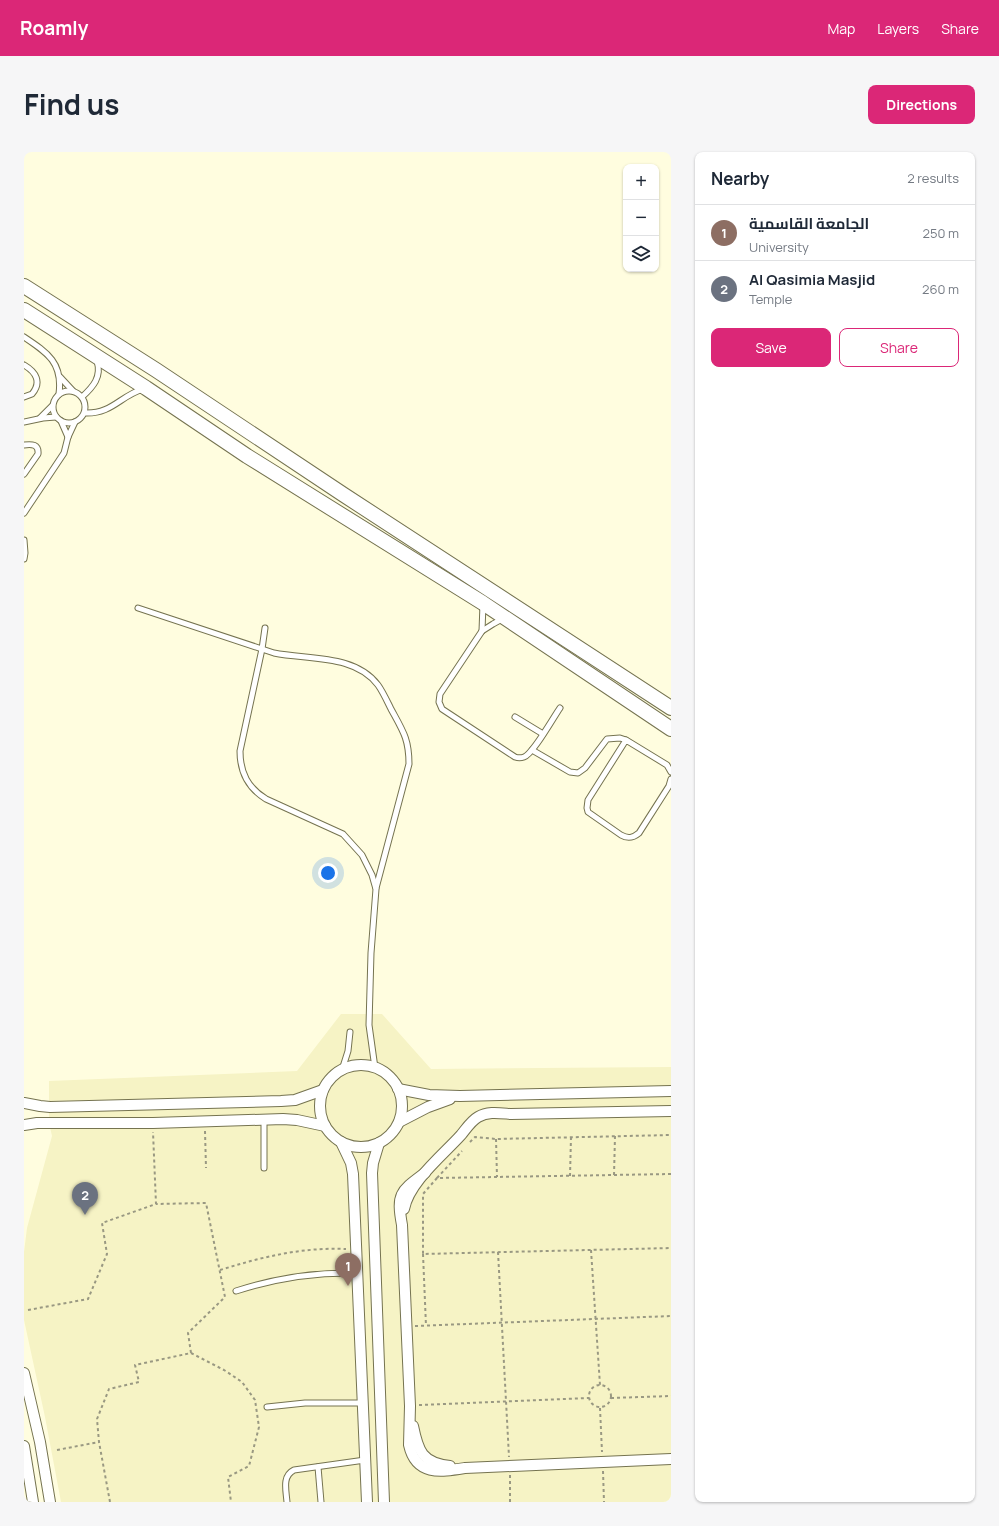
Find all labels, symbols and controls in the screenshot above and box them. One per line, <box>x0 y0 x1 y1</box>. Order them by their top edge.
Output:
text: Roamly <box>20 15 88 41</box>
text: Map <box>827 19 855 38</box>
text: Layers <box>877 19 919 38</box>
text: Share <box>941 19 979 38</box>
text: Find us <box>24 85 119 123</box>
button: Directions <box>868 85 975 124</box>
map controls <box>623 164 659 272</box>
button: + <box>623 164 659 200</box>
text: Nearby <box>711 167 769 190</box>
text: 2 results <box>907 169 959 187</box>
button: − <box>623 200 659 236</box>
text: الجامعة القاسمية <box>749 213 869 234</box>
text: 1 <box>721 224 727 242</box>
text: 250 m <box>923 224 959 242</box>
button: layers <box>623 236 659 272</box>
text: University <box>749 238 809 256</box>
text: Al Qasimia Masjid <box>749 269 875 290</box>
text: 2 <box>720 280 728 298</box>
text: 260 m <box>922 280 959 298</box>
text: Temple <box>749 290 792 308</box>
button: Save <box>711 328 831 367</box>
button: Share <box>839 328 959 367</box>
your location <box>318 863 338 883</box>
pin: 2 <box>72 1182 98 1215</box>
pin: 1 <box>335 1253 361 1286</box>

